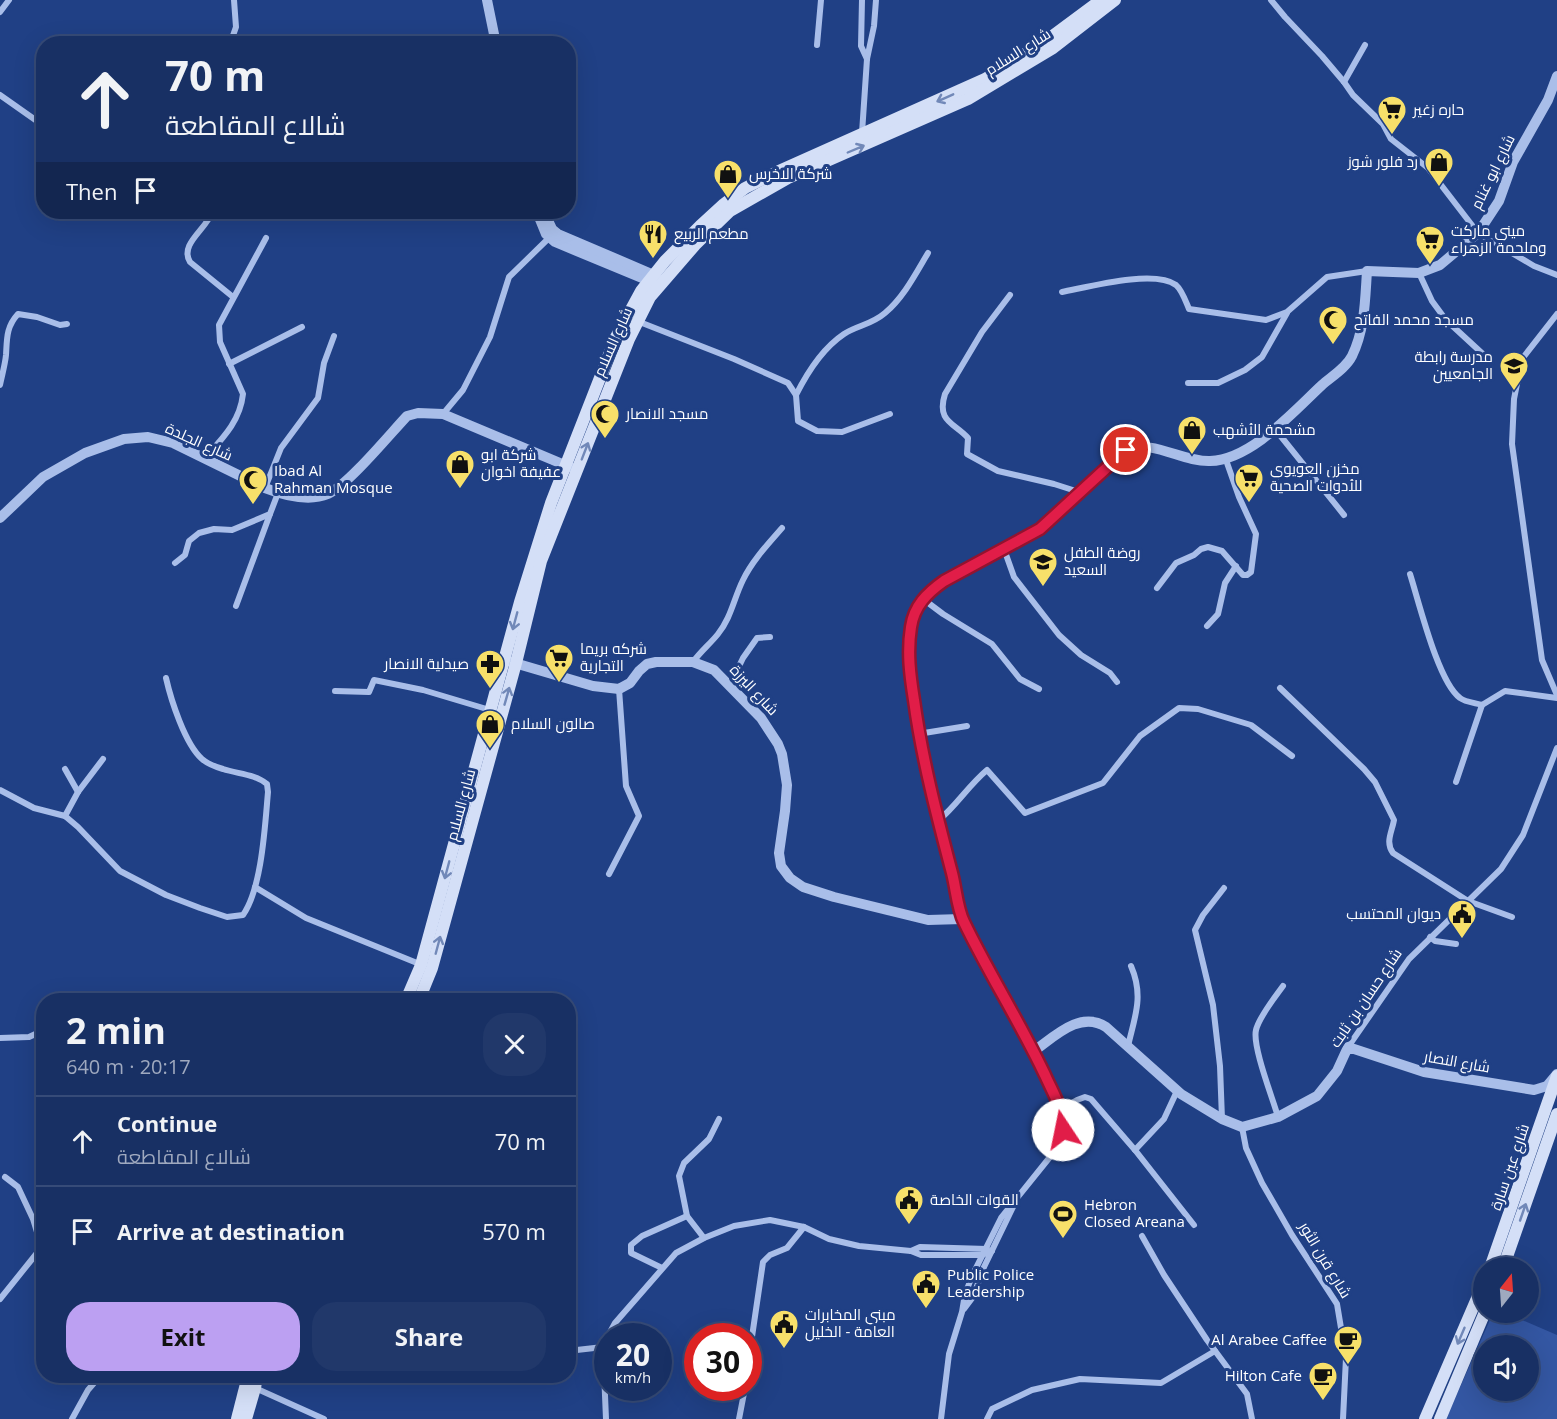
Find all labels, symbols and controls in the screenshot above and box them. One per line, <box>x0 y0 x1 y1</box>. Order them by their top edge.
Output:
street label: شارع السلام <box>981 23 1055 81</box>
text: 70 m <box>165 46 265 103</box>
icon: ahead <box>66 60 144 138</box>
one-way arrow <box>936 92 954 104</box>
supermarket icon: حاره زغير <box>1376 94 1408 136</box>
place label: حاره زغير <box>1412 99 1464 119</box>
text: شالاع المقاطعة <box>165 106 346 143</box>
street label: شارع ابو غنام <box>1465 131 1521 213</box>
one-way arrow <box>847 143 865 154</box>
shop icon: رد فلور شوز <box>1423 146 1455 188</box>
place label: رد فلور شوز <box>1347 151 1418 171</box>
shop icon: شركة الاخرس <box>712 158 744 200</box>
place label: شركة الاخرس <box>749 163 832 184</box>
icon: arrive <box>129 174 162 207</box>
text: Then <box>66 176 117 206</box>
restaurant icon: مطعم الربيع <box>637 218 669 260</box>
place label: ميني ماركت وملحمة الزهراء <box>1451 220 1546 257</box>
place label: مطعم الربيع <box>674 223 749 245</box>
supermarket icon: ميني ماركت وملحمة الزهراء <box>1414 224 1446 266</box>
street label: شارع السلام <box>588 304 638 380</box>
mosque icon: مسجد محمد الفاتح <box>1317 304 1349 346</box>
place label: مسجد محمد الفاتح <box>1354 309 1474 331</box>
place label: مدرسة رابطة الجامعيين <box>1415 346 1493 384</box>
school or university icon: مدرسة رابطة الجامعيين <box>1498 350 1530 392</box>
mosque icon: مسجد الانصار <box>589 398 621 440</box>
place label: مسجد الانصار <box>625 403 708 423</box>
shop icon: مشحمة الأشهب <box>1176 414 1208 456</box>
street label: شارع الجلدة <box>162 417 236 467</box>
place label: مشحمة الأشهب <box>1213 419 1316 440</box>
pin <box>1100 424 1151 475</box>
icon: arrive <box>1109 433 1142 466</box>
one-way arrow <box>580 442 591 461</box>
place label: شركة ابو عفيفة اخوان <box>481 444 561 482</box>
shop icon: شركة ابو عفيفة اخوان <box>444 448 476 490</box>
place label: مخزن العويوي للأدوات الصحية <box>1270 458 1362 495</box>
place label: Ibad Al Rahman Mosque <box>274 460 393 497</box>
supermarket icon: مخزن العويوي للأدوات الصحية <box>1233 462 1265 504</box>
mosque icon: Ibad Al Rahman Mosque <box>237 464 269 506</box>
place label: روضة الطفل السعيد <box>1064 542 1140 579</box>
school or university icon: روضة الطفل السعيد <box>1027 546 1059 588</box>
one-way arrow <box>509 611 520 630</box>
place label: شركه بريما التجارية <box>580 638 647 675</box>
supermarket icon: شركه بريما التجارية <box>543 642 575 684</box>
pharmacy icon: صيدلية الانصار <box>474 648 506 690</box>
place label: صيدلية الانصار <box>383 653 469 673</box>
street label: شارع اليرزة <box>725 660 783 720</box>
one-way arrow <box>501 687 513 706</box>
shop icon: صالون السلام <box>474 708 506 750</box>
place label: صالون السلام <box>511 713 595 734</box>
street label: شارع السلام <box>441 767 481 843</box>
one-way arrow <box>441 860 452 879</box>
public building icon: ديوان المحتسب <box>1446 898 1478 940</box>
place label: ديوان المحتسب <box>1346 903 1441 924</box>
one-way arrow <box>433 936 444 955</box>
street label: شارع حسان بن ثابت <box>1325 944 1407 1052</box>
text: 2 min <box>66 1006 166 1055</box>
button: close <box>483 1013 546 1076</box>
street label: شارع النصار <box>1421 1045 1492 1079</box>
text: 640 m · 20:17 <box>66 1053 191 1080</box>
position arrow <box>1031 1098 1095 1162</box>
text: Continue <box>117 1108 217 1138</box>
street label: شارع عين سارة <box>1485 1121 1535 1213</box>
icon: ahead <box>66 1125 99 1158</box>
text: 70 m <box>495 1126 546 1156</box>
text: شالاع المقاطعة <box>117 1143 251 1170</box>
public building icon: القوات الخاصة <box>893 1184 925 1226</box>
place label: القوات الخاصة <box>930 1189 1019 1209</box>
place label: Hebron Closed Areana <box>1084 1194 1185 1231</box>
sports icon: Hebron Closed Areana <box>1047 1198 1079 1240</box>
one-way arrow <box>1518 1203 1529 1222</box>
icon: arrive <box>66 1215 99 1248</box>
text: Arrive at destination <box>117 1216 345 1246</box>
text: 570 m <box>482 1216 546 1246</box>
street label: شارع قرن الثور <box>1293 1217 1356 1302</box>
north arrow <box>1473 1257 1539 1323</box>
map controls <box>1473 1257 1539 1401</box>
place label: Public Police Leadership <box>947 1264 1034 1301</box>
public building icon: Public Police Leadership <box>910 1268 942 1310</box>
button: Exit <box>66 1302 300 1371</box>
button: Share <box>312 1302 546 1371</box>
place label: مبنى المخابرات العامة - الخليل <box>805 1304 896 1342</box>
public building icon: مبنى المخابرات العامة - الخليل <box>768 1308 800 1350</box>
speed limit sign: 30 <box>684 1323 762 1401</box>
cafe icon: Al Arabee Caffee <box>1332 1324 1364 1366</box>
one-way arrow <box>1454 1326 1466 1344</box>
place label: Al Arabee Caffee <box>1211 1329 1327 1349</box>
text: 20 <box>616 1334 650 1375</box>
button: sound <box>1473 1335 1539 1401</box>
cafe icon: Hilton Cafe <box>1307 1360 1339 1402</box>
place label: Hilton Cafe <box>1225 1365 1302 1385</box>
text: km/h <box>615 1367 651 1387</box>

